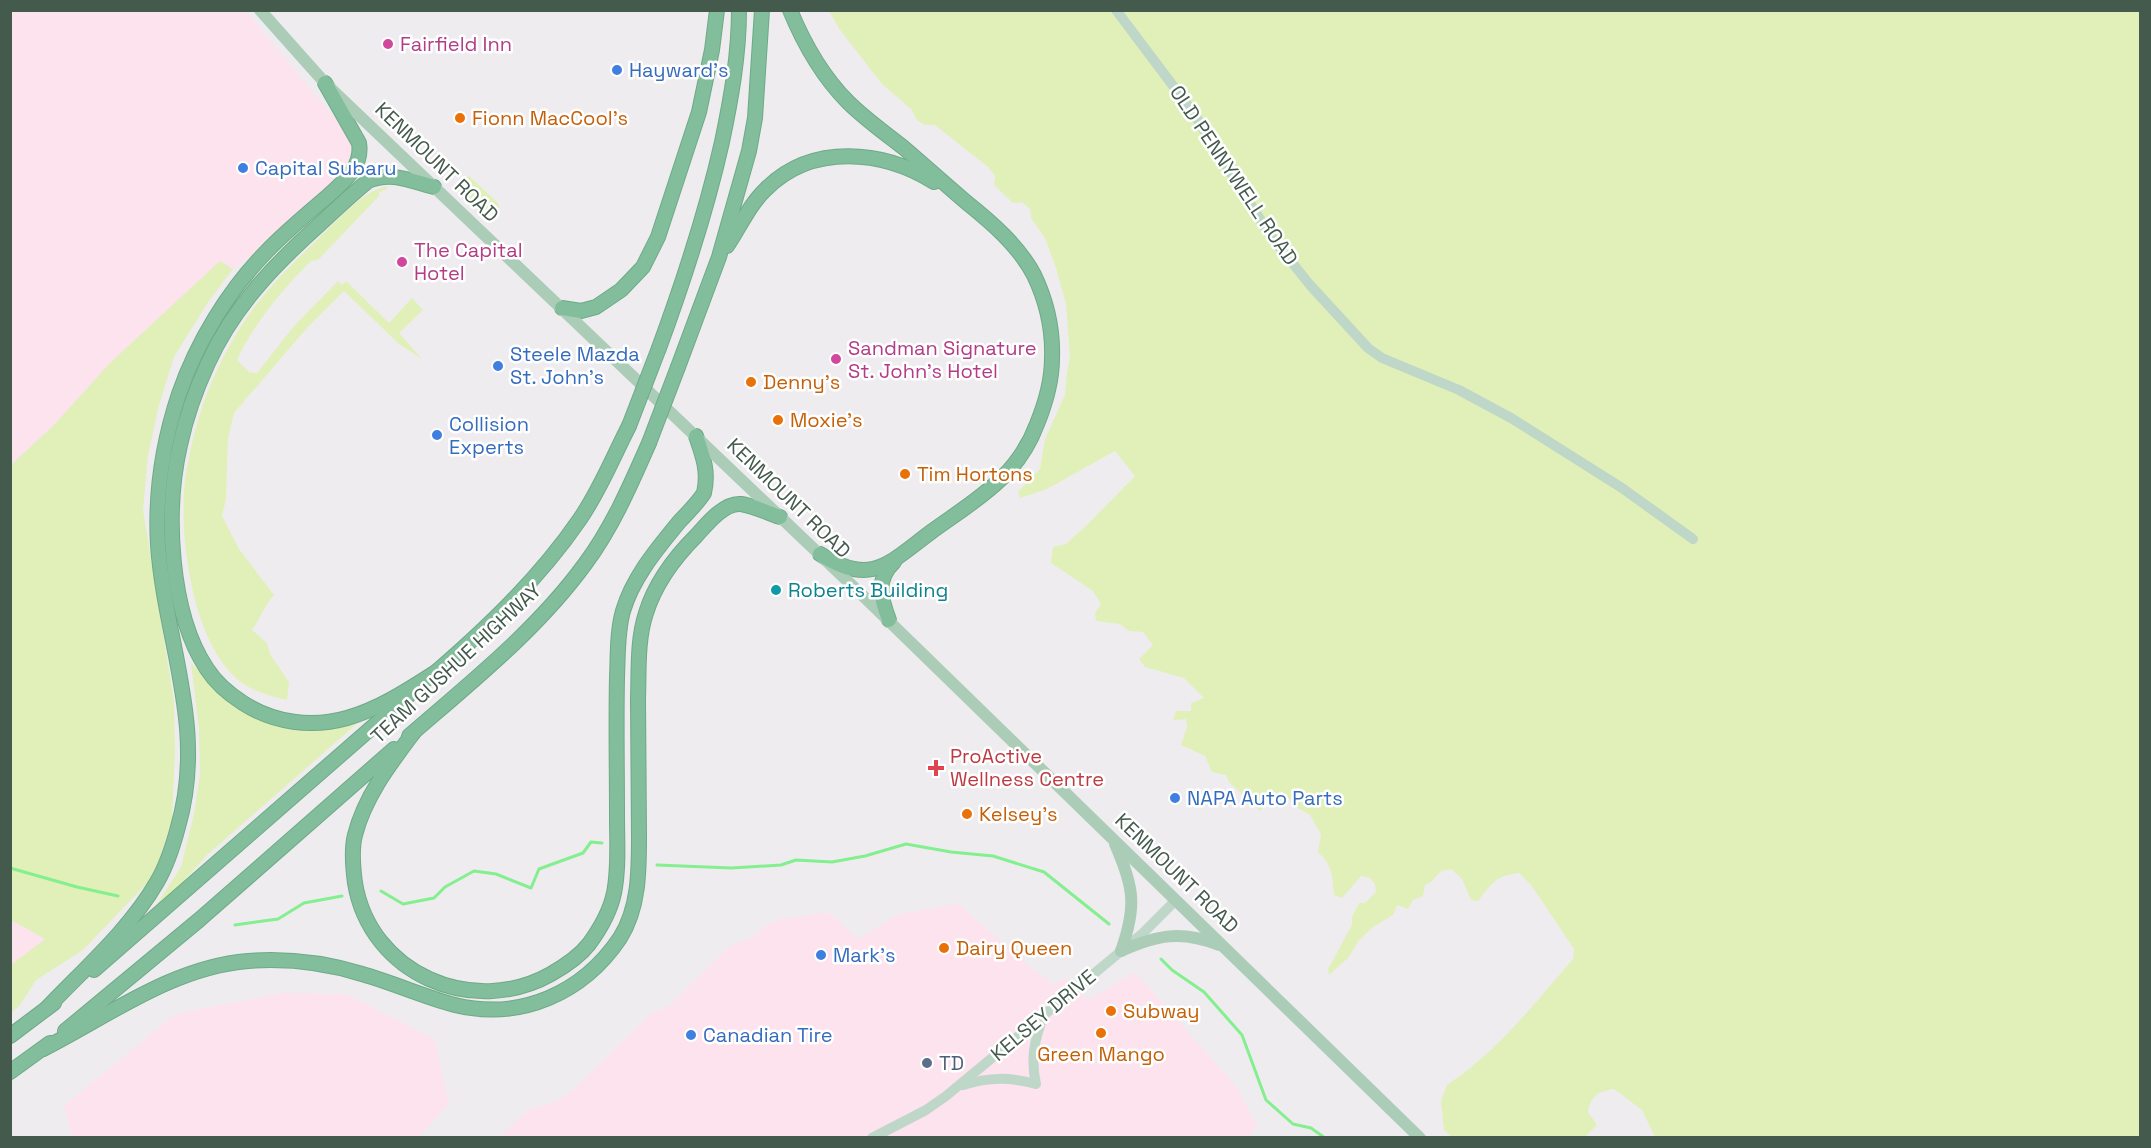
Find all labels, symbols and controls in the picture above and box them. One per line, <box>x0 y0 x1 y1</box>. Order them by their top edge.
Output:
place label: Fairfield Inn <box>400 31 512 57</box>
marker: Fairfield Inn <box>381 37 395 51</box>
place label: Hayward's <box>629 57 729 83</box>
marker: Hayward's <box>610 63 624 77</box>
street label: OLD PENNYWELL ROAD <box>1164 80 1304 270</box>
street label: KENMOUNT ROAD <box>370 96 504 228</box>
place label: Fionn MacCool's <box>472 105 628 131</box>
marker: Fionn MacCool's <box>453 111 467 125</box>
place label: Capital Subaru <box>255 155 396 181</box>
marker: Capital Subaru <box>236 161 250 175</box>
place label: The Capital Hotel <box>414 237 523 286</box>
marker: The Capital Hotel <box>395 255 409 269</box>
place label: Sandman Signature St. John's Hotel <box>848 335 1037 384</box>
place label: Steele Mazda St. John's <box>510 341 640 390</box>
marker: Sandman Signature St. John's Hotel <box>829 352 843 366</box>
marker: Steele Mazda St. John's <box>491 359 505 373</box>
place label: Denny's <box>763 369 840 395</box>
marker: Denny's <box>744 375 758 389</box>
place label: Moxie's <box>790 407 862 433</box>
place label: Collision Experts <box>449 411 529 460</box>
marker: Moxie's <box>771 413 785 427</box>
marker: Collision Experts <box>430 428 444 442</box>
street label: KENMOUNT ROAD <box>722 432 856 564</box>
place label: Tim Hortons <box>917 461 1033 487</box>
marker: Tim Hortons <box>898 467 912 481</box>
street label: TEAM GUSHUE HIGHWAY <box>365 577 547 749</box>
place label: Roberts Building <box>788 577 948 603</box>
marker: Roberts Building <box>769 583 783 597</box>
place label: ProActive Wellness Centre <box>950 743 1104 792</box>
marker: ProActive Wellness Centre <box>927 759 945 777</box>
place label: NAPA Auto Parts <box>1187 785 1343 811</box>
marker: NAPA Auto Parts <box>1168 791 1182 805</box>
place label: Kelsey's <box>979 801 1058 827</box>
marker: Kelsey's <box>960 807 974 821</box>
street label: KENMOUNT ROAD <box>1110 807 1244 939</box>
place label: Dairy Queen <box>956 935 1072 961</box>
marker: Dairy Queen <box>937 941 951 955</box>
place label: Mark's <box>833 942 896 968</box>
marker: Mark's <box>814 948 828 962</box>
street label: KELSEY DRIVE <box>985 963 1101 1067</box>
place label: Subway <box>1123 998 1200 1024</box>
marker: Subway <box>1104 1004 1118 1018</box>
place label: Canadian Tire <box>703 1022 833 1048</box>
marker: Green Mango <box>1094 1026 1108 1040</box>
marker: Canadian Tire <box>684 1028 698 1042</box>
place label: Green Mango <box>1037 1041 1165 1067</box>
place label: TD <box>939 1050 964 1076</box>
marker: TD <box>920 1056 934 1070</box>

